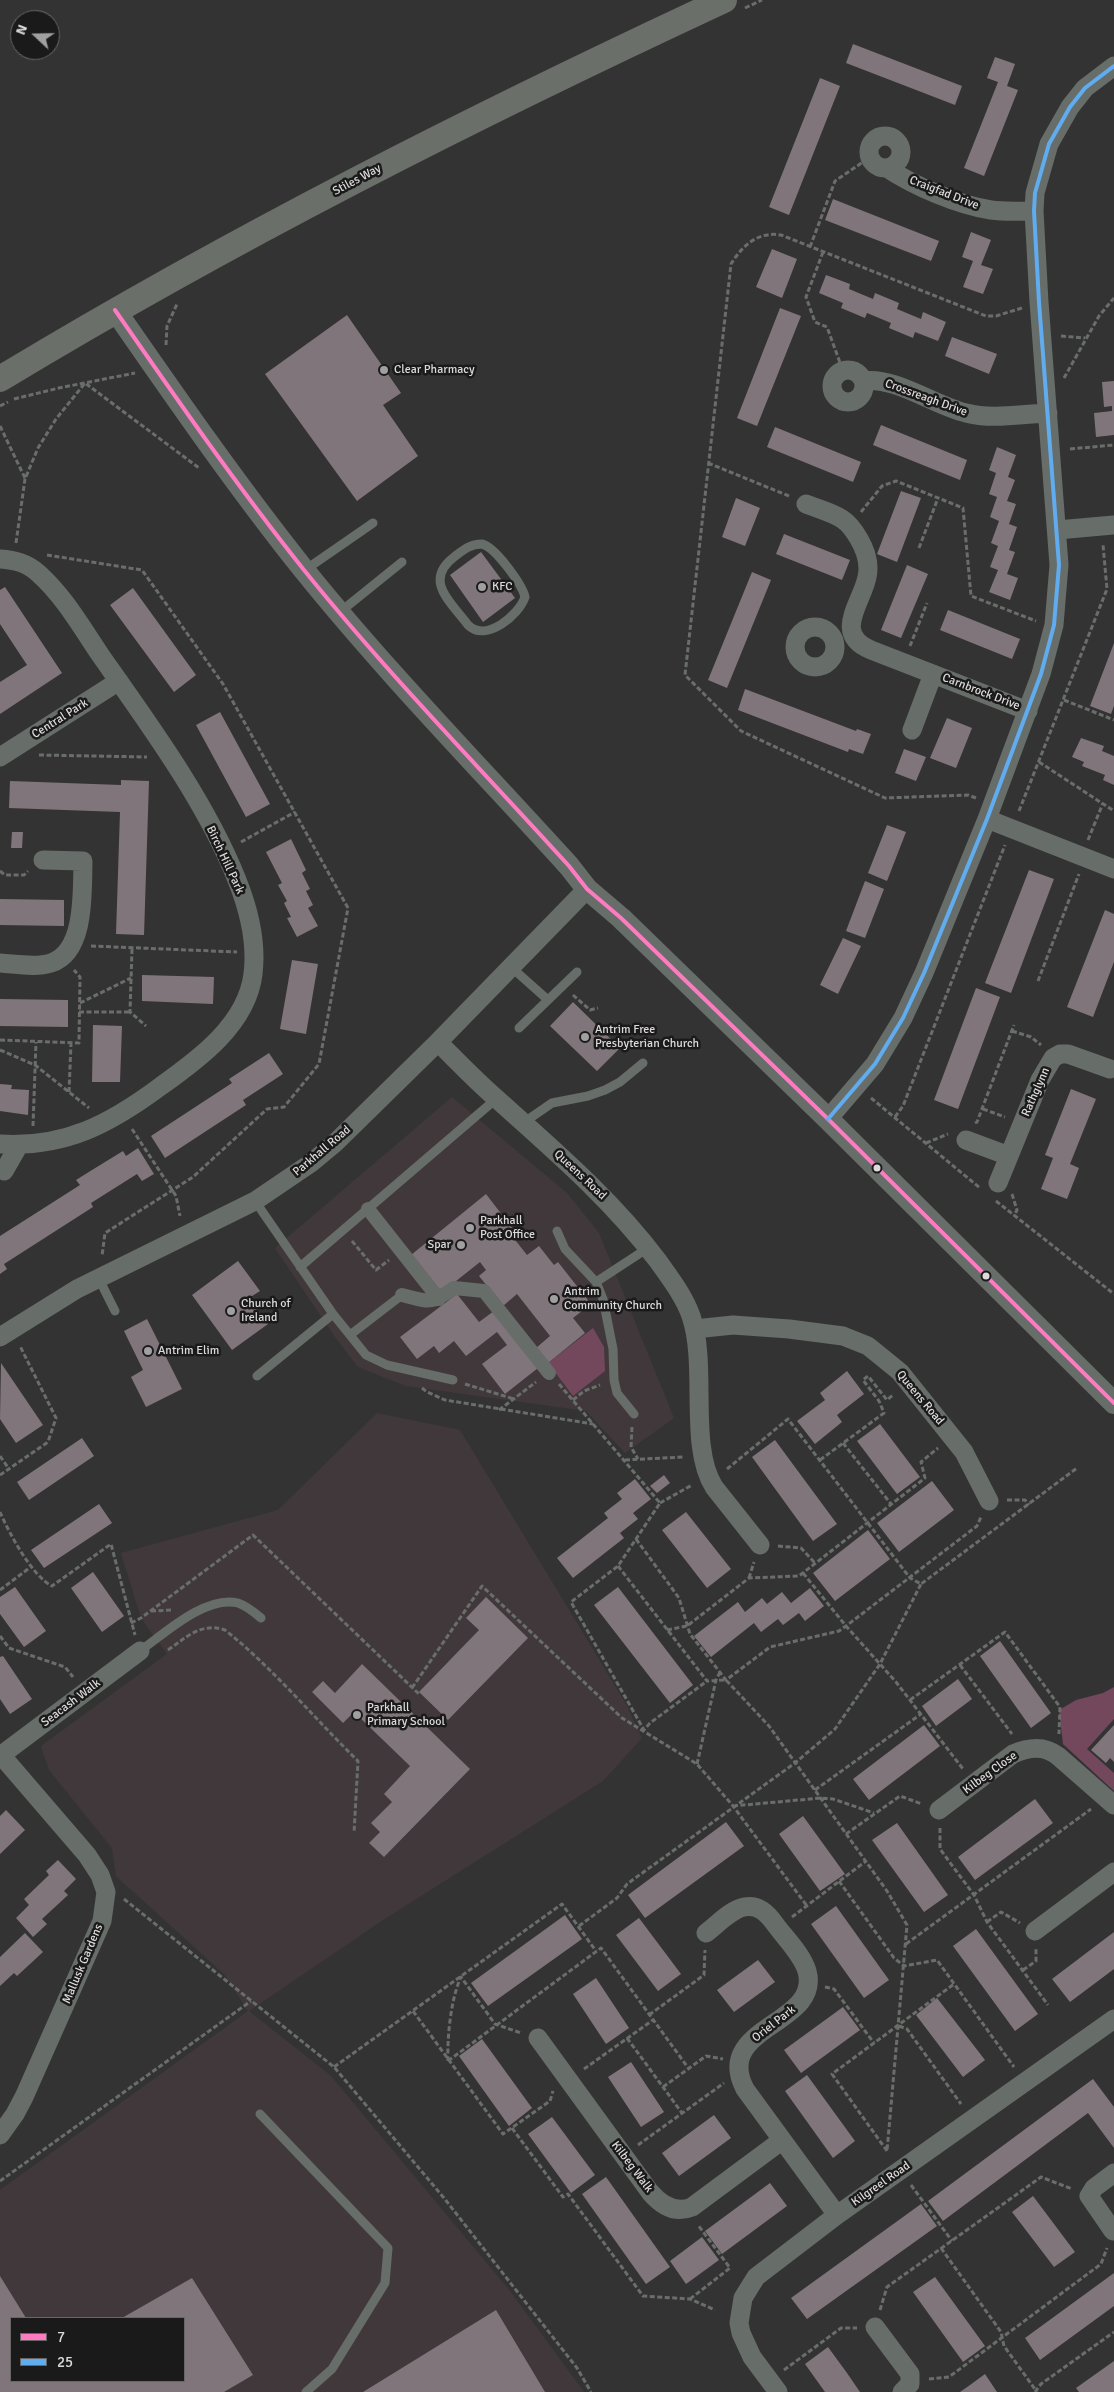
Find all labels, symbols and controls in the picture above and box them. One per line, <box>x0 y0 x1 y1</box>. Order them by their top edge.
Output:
north arrow <box>10 10 60 60</box>
text: N <box>12 22 31 37</box>
street label: Stiles Way <box>330 161 384 199</box>
street label: Craigfad Drive <box>907 173 981 213</box>
place label: Clear Pharmacy <box>394 363 475 377</box>
marker: Clear Pharmacy <box>378 364 390 376</box>
street label: Crossreagh Drive <box>883 376 969 420</box>
place label: KFC <box>492 580 513 594</box>
marker: KFC <box>476 581 488 593</box>
street label: Carnbrock Drive <box>940 671 1022 713</box>
street label: Central Park <box>29 696 91 742</box>
street label: Birch Hill Park <box>203 824 247 896</box>
place label: Antrim Free Presbyterian Church <box>595 1023 699 1051</box>
marker: Antrim Free Presbyterian Church <box>579 1031 591 1043</box>
street label: Rathglynn <box>1019 1065 1053 1119</box>
street label: Parkhall Road <box>290 1123 354 1179</box>
street label: Queens Road <box>551 1147 609 1203</box>
unlabelled marker <box>872 1163 882 1173</box>
place label: Parkhall Post Office <box>480 1214 535 1242</box>
marker: Parkhall Post Office <box>464 1222 476 1234</box>
place label: Spar <box>427 1238 451 1252</box>
marker: Spar <box>455 1239 467 1251</box>
unlabelled marker <box>981 1271 991 1281</box>
place label: Antrim Community Church <box>564 1285 662 1313</box>
marker: Antrim Community Church <box>548 1293 560 1305</box>
place label: Church of Ireland <box>241 1297 291 1325</box>
marker: Church of Ireland <box>225 1305 237 1317</box>
place label: Antrim Elim <box>158 1344 219 1358</box>
marker: Antrim Elim <box>142 1345 154 1357</box>
street label: Queens Road <box>893 1368 947 1428</box>
street label: Seacash Walk <box>39 1676 103 1730</box>
place label: Parkhall Primary School <box>367 1701 445 1729</box>
marker: Parkhall Primary School <box>351 1709 363 1721</box>
street label: Kilbeg Close <box>960 1749 1020 1797</box>
street label: Mallusk Gardens <box>60 1922 106 2006</box>
street label: Oriel Park <box>749 2003 799 2045</box>
street label: Kilbeg Walk <box>608 2138 656 2196</box>
street label: Kilgreel Road <box>849 2159 913 2209</box>
legend <box>10 2317 185 2382</box>
text: 7 <box>57 2328 65 2346</box>
text: 25 <box>57 2353 73 2371</box>

